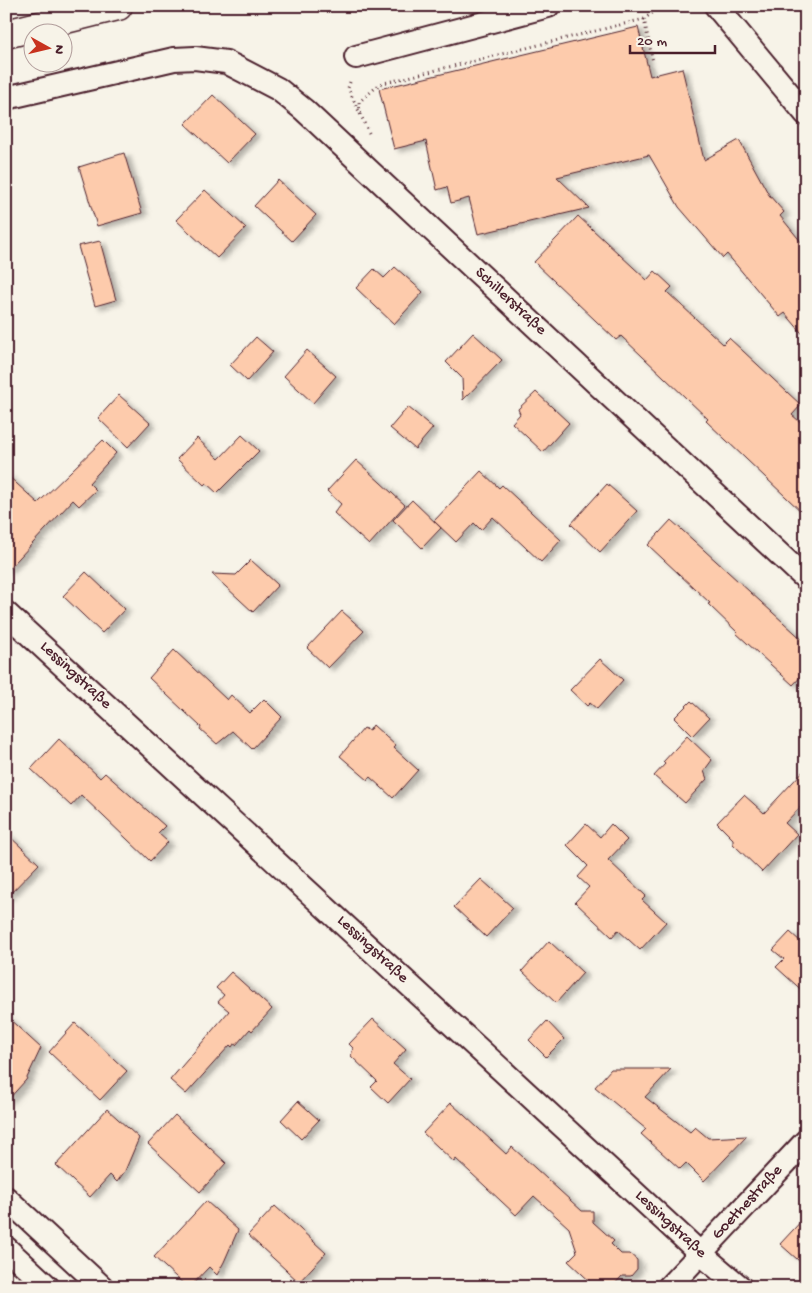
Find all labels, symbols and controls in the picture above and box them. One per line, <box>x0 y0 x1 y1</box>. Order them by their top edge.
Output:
north arrow <box>22 22 72 72</box>
scale bar <box>630 22 714 54</box>
text: 20 m <box>637 33 667 51</box>
text: N <box>49 44 67 55</box>
street label: Schillerstraße <box>470 264 550 340</box>
street label: Lessingstraße <box>35 638 115 714</box>
street label: Lessingstraße <box>332 912 412 988</box>
street label: Goethestraße <box>709 1161 788 1244</box>
street label: Lessingstraße <box>630 1187 710 1263</box>

